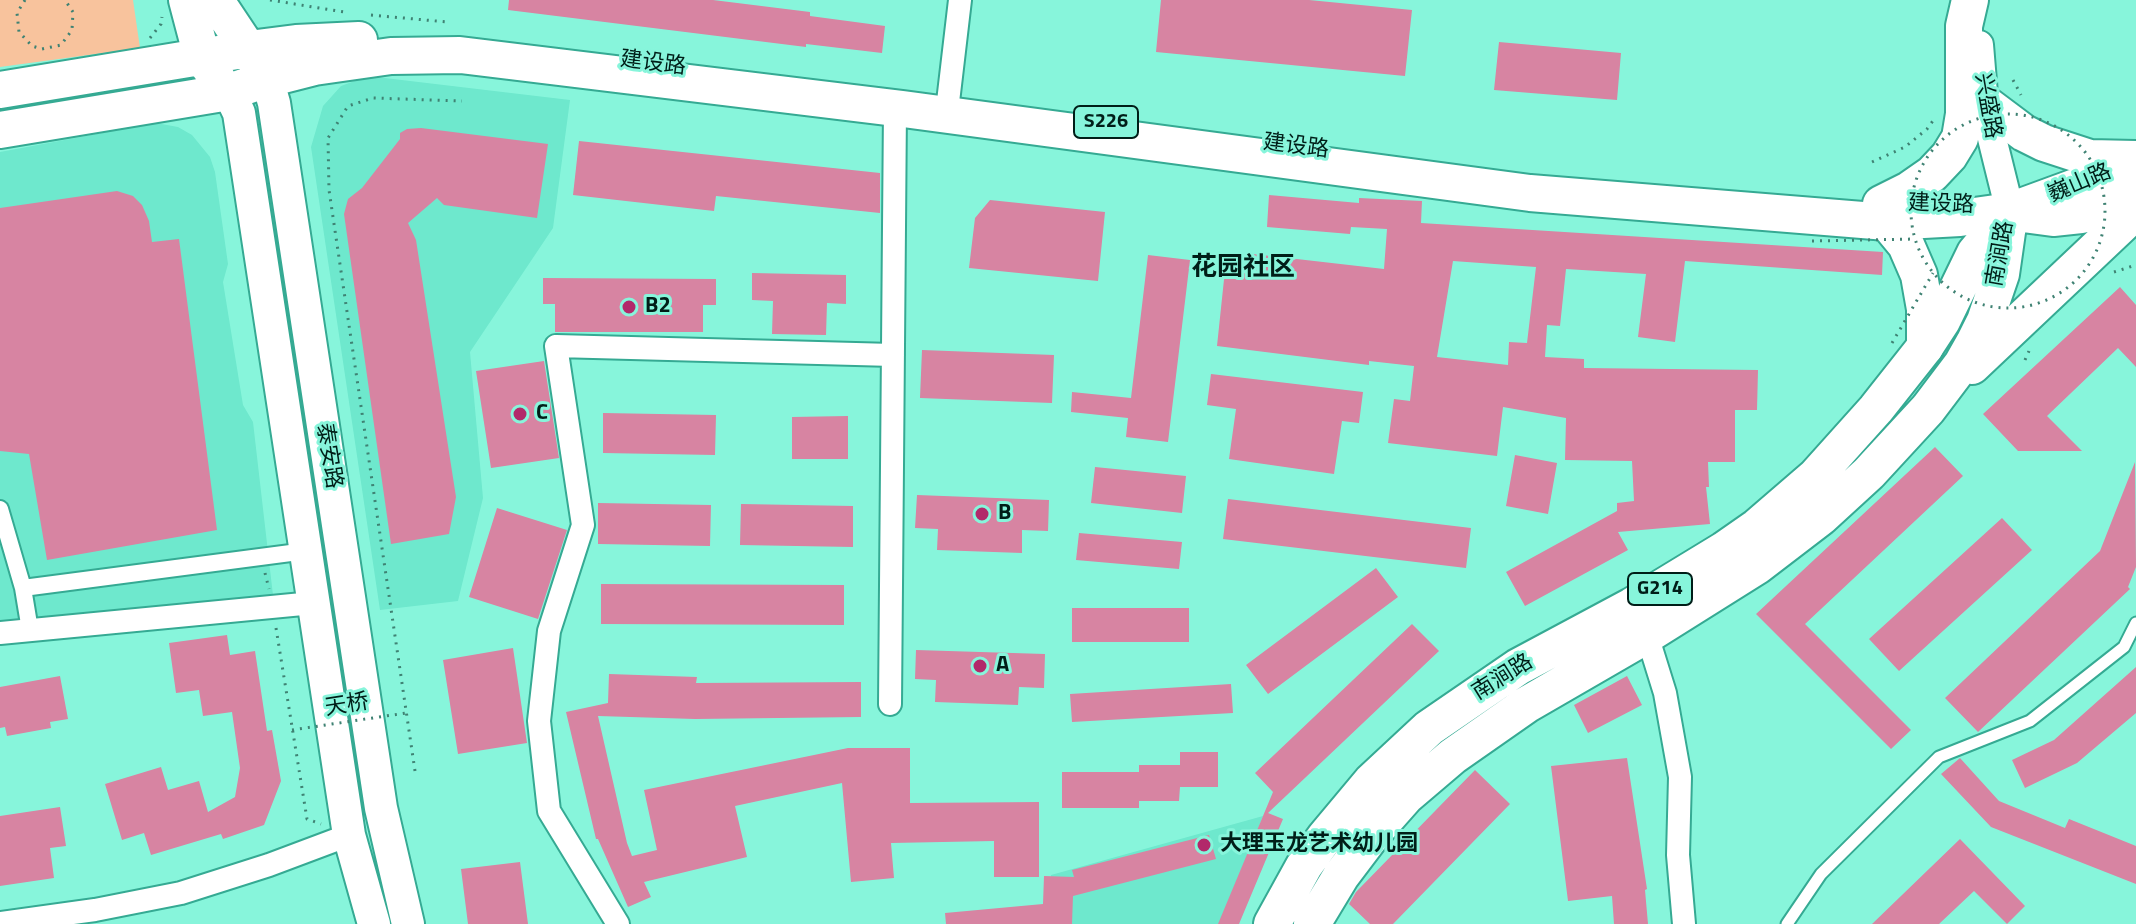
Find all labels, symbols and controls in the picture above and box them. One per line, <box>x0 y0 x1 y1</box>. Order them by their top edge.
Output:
street label: 建设路 <box>619 47 687 81</box>
street label: 兴盛路 <box>1968 71 2006 141</box>
road number: S226 <box>1074 106 1138 138</box>
street label: 建设路 <box>1262 130 1330 164</box>
street label: 巍山路 <box>2044 159 2116 209</box>
street label: 建设路 <box>1908 191 1974 219</box>
street label: 南涧路 <box>1982 219 2020 289</box>
district label: 花园社区 <box>1191 253 1295 285</box>
place label: B2 <box>645 294 671 320</box>
marker: B2 <box>620 298 638 316</box>
place label: C <box>536 401 548 427</box>
marker: C <box>511 405 529 423</box>
street label: 泰安路 <box>310 421 346 491</box>
place label: B <box>998 501 1011 527</box>
marker: B <box>973 505 991 523</box>
road number: G214 <box>1628 573 1692 605</box>
street label: 南涧路 <box>1468 649 1538 707</box>
place label: A <box>996 653 1009 679</box>
marker: A <box>971 657 989 675</box>
street label: 天桥 <box>323 690 371 722</box>
place label: 大理玉龙艺术幼儿园 <box>1220 832 1418 858</box>
marker: 大理玉龙艺术幼儿园 <box>1195 836 1213 854</box>

